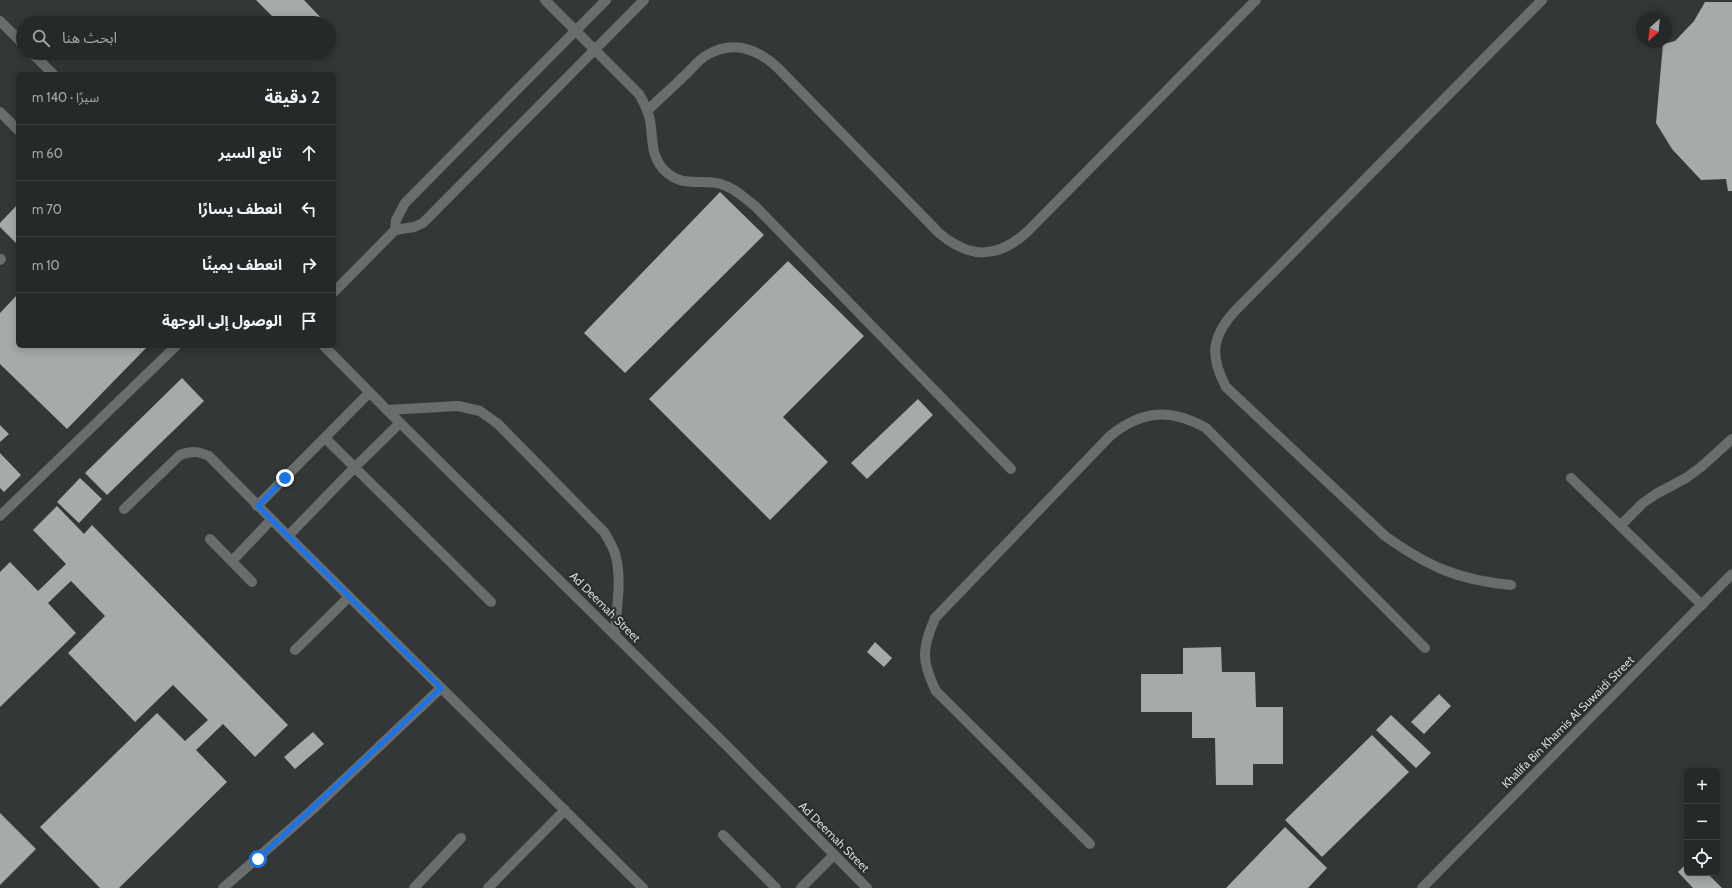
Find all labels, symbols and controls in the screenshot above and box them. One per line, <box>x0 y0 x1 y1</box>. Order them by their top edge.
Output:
north arrow <box>1636 12 1672 48</box>
search box <box>16 16 336 60</box>
icon: search <box>30 27 52 49</box>
text: ابحث هنا <box>62 29 117 47</box>
text: 2 دقيقة <box>264 87 320 107</box>
text: سيرًا · 140 m <box>32 89 99 105</box>
icon: ahead <box>298 142 320 164</box>
text: تابع السير <box>218 144 282 162</box>
text: 60 m <box>32 145 63 161</box>
icon: left <box>298 198 320 220</box>
text: انعطف يسارًا <box>198 200 282 218</box>
text: 70 m <box>32 201 62 217</box>
icon: right <box>298 254 320 276</box>
text: انعطف يمينًا <box>202 256 282 274</box>
text: 10 m <box>32 257 60 273</box>
icon: arrive <box>298 310 320 332</box>
text: الوصول إلى الوجهة <box>162 312 282 330</box>
route end <box>276 469 294 487</box>
street label: Ad Deemah Street <box>567 568 644 645</box>
street label: Khalifa Bin Khamis Al Suwaidi Street <box>1498 652 1637 791</box>
map controls <box>1684 768 1720 876</box>
button: + <box>1684 768 1720 804</box>
street label: Ad Deemah Street <box>796 798 873 875</box>
button: − <box>1684 804 1720 840</box>
button: locate <box>1684 840 1720 876</box>
route start <box>249 850 267 868</box>

